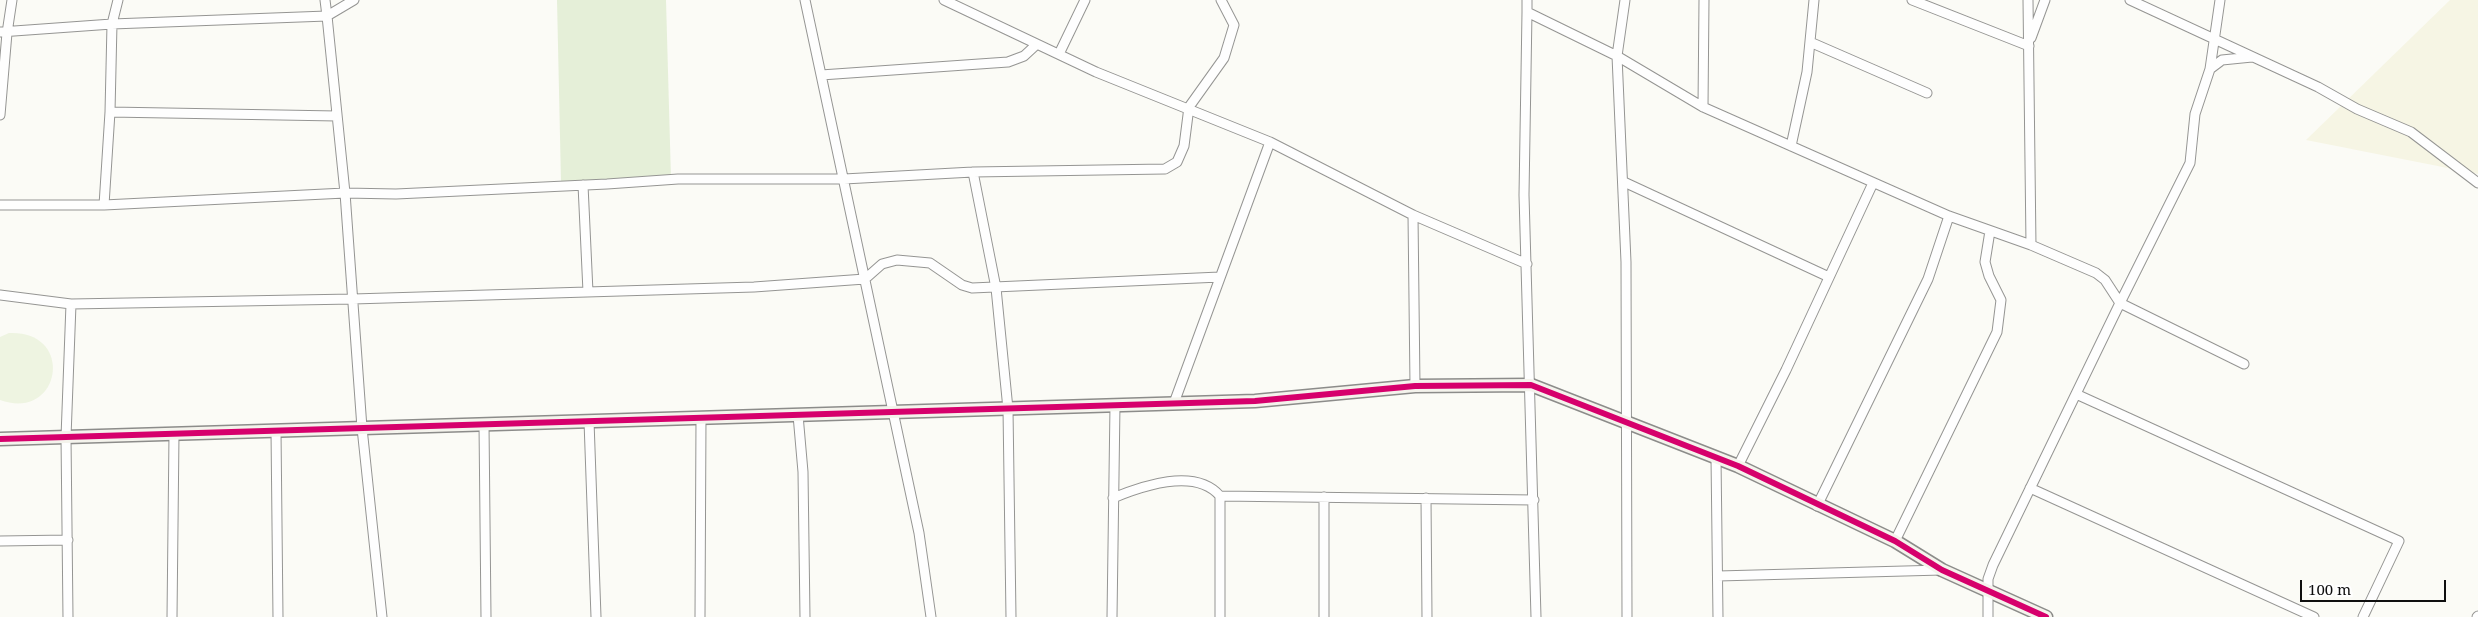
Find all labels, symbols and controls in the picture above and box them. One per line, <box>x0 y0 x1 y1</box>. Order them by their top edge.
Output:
scale bar <box>2303 570 2449 602</box>
text: 100 m <box>2308 579 2351 599</box>

